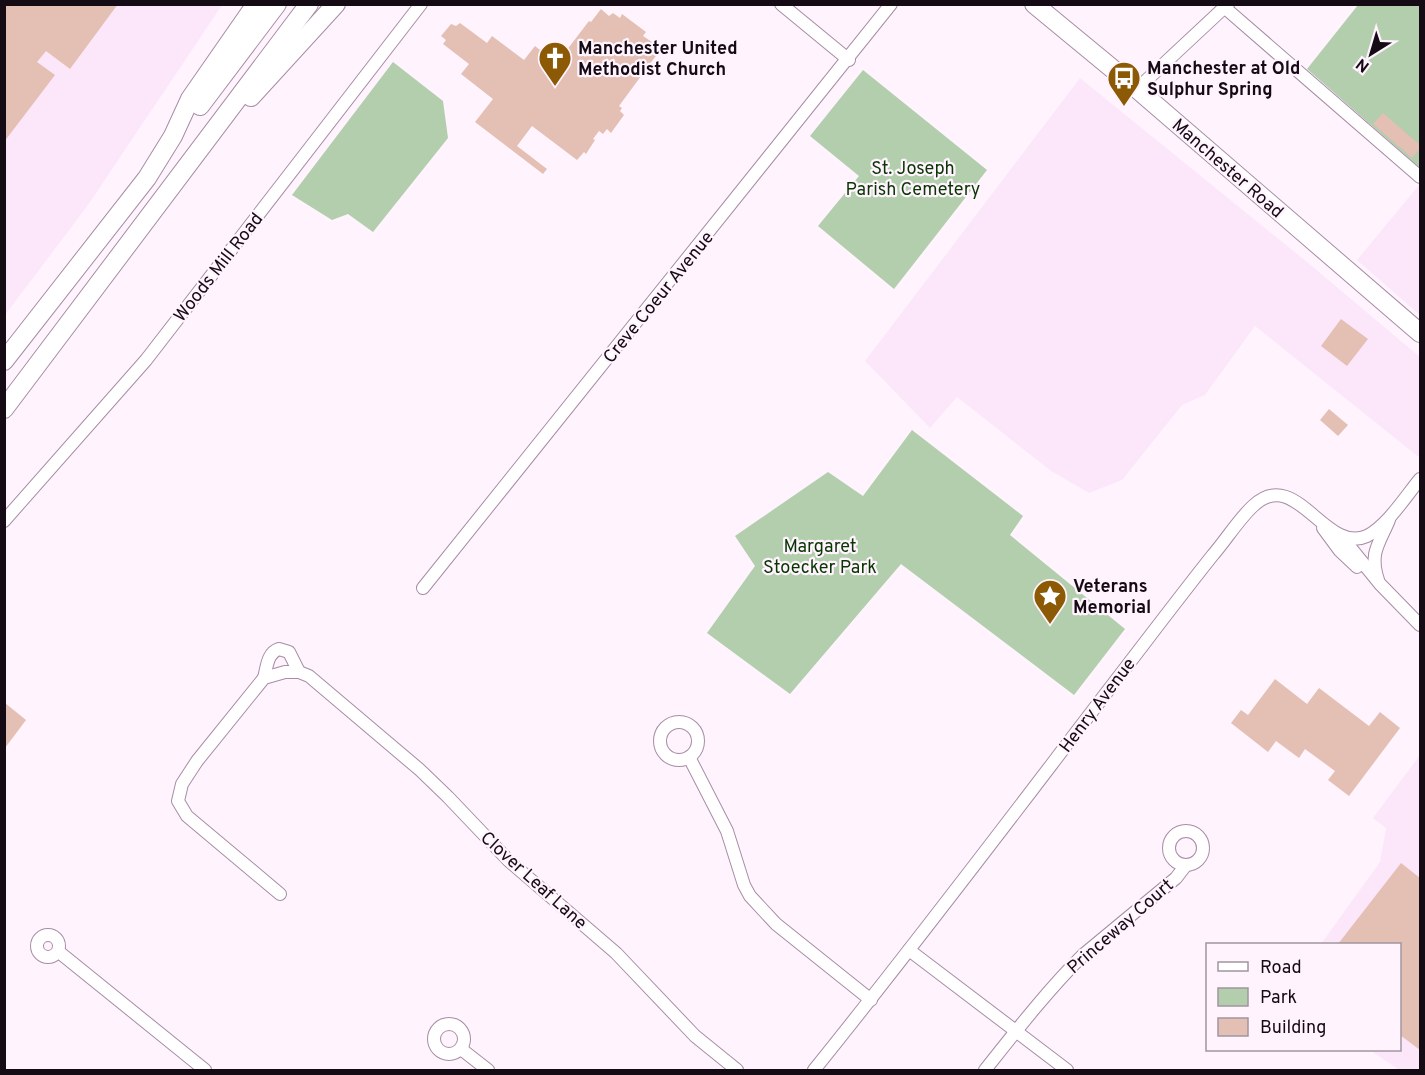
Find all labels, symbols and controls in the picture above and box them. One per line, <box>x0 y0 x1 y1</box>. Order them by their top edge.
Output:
north arrow <box>1341 24 1401 84</box>
place label: Manchester United Methodist Church <box>578 38 738 82</box>
church icon: Manchester United Methodist Church <box>537 40 573 87</box>
text: N <box>1353 53 1374 76</box>
place label: Manchester at Old Sulphur Spring <box>1147 58 1300 102</box>
bus stop icon: Manchester at Old Sulphur Spring <box>1106 60 1142 107</box>
street label: Manchester Road <box>1166 114 1288 224</box>
park label: St. Joseph Parish Cemetery <box>846 158 980 202</box>
street label: Woods Mill Road <box>169 209 269 327</box>
street label: Creve Coeur Avenue <box>599 227 719 369</box>
park label: Margaret Stoecker Park <box>763 536 877 580</box>
place label: Veterans Memorial <box>1073 576 1151 620</box>
place icon: Veterans Memorial <box>1032 578 1068 625</box>
street label: Henry Avenue <box>1055 654 1141 758</box>
street label: Clover Leaf Lane <box>475 827 591 935</box>
street label: Princeway Court <box>1063 875 1179 980</box>
legend <box>1206 943 1401 1051</box>
text: Road <box>1260 957 1302 980</box>
text: Park <box>1260 987 1297 1010</box>
text: Building <box>1260 1017 1326 1040</box>

